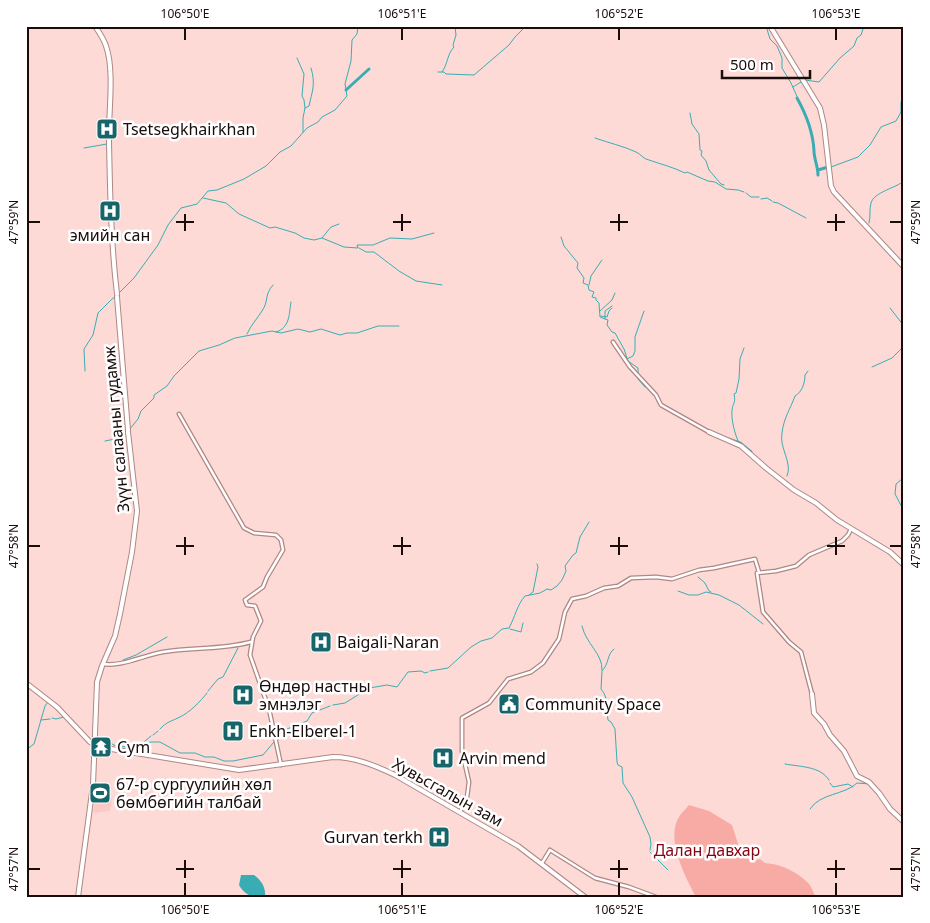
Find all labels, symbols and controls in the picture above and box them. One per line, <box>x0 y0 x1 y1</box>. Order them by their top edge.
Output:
text: 106°50'E <box>161 5 209 22</box>
text: 106°51'E <box>378 5 426 22</box>
text: 106°52'E <box>595 5 643 22</box>
text: 106°53'E <box>812 5 860 22</box>
scale bar <box>722 48 810 80</box>
text: 500 m <box>730 54 774 74</box>
hospital icon: Tsetsegkhairkhan <box>95 117 119 141</box>
place label: Tsetsegkhairkhan <box>123 118 255 140</box>
hospital icon: эмийн сан <box>98 199 122 223</box>
text: 47°59'N <box>5 200 22 244</box>
text: 47°59'N <box>907 200 924 244</box>
place label: эмийн сан <box>70 224 150 246</box>
street label: Зүүн салааны гудамж <box>98 344 134 513</box>
text: 47°58'N <box>5 524 22 568</box>
text: 47°58'N <box>907 524 924 568</box>
hospital icon: Baigali-Naran <box>309 630 333 654</box>
place label: Baigali-Naran <box>337 631 439 653</box>
place label: Өндөр настны эмнэлэг <box>259 675 371 715</box>
hospital icon: Өндөр настны эмнэлэг <box>231 683 255 707</box>
public building icon: Community Space <box>497 692 521 716</box>
place label: Community Space <box>525 693 661 715</box>
hospital icon: Enkh-Elberel-1 <box>221 719 245 743</box>
place label: Enkh-Elberel-1 <box>249 720 357 742</box>
temple icon: Cym <box>89 735 113 759</box>
place label: Cym <box>117 736 150 758</box>
hospital icon: Arvin mend <box>431 746 455 770</box>
place label: Arvin mend <box>459 747 546 769</box>
street label: Хувьсгалын зам <box>389 752 507 832</box>
place label: 67-р сургуулийн хөл бөмбөгийн талбай <box>116 773 272 813</box>
sports icon: 67-р сургуулийн хөл бөмбөгийн талбай <box>88 781 112 805</box>
hospital icon: Gurvan terkh <box>427 825 451 849</box>
place label: Gurvan terkh <box>324 826 423 848</box>
park label: Далан давхар <box>654 839 760 861</box>
text: 47°57'N <box>5 847 22 891</box>
text: 47°57'N <box>907 847 924 891</box>
text: 106°50'E <box>161 901 209 918</box>
text: 106°51'E <box>378 901 426 918</box>
text: 106°52'E <box>595 901 643 918</box>
text: 106°53'E <box>812 901 860 918</box>

